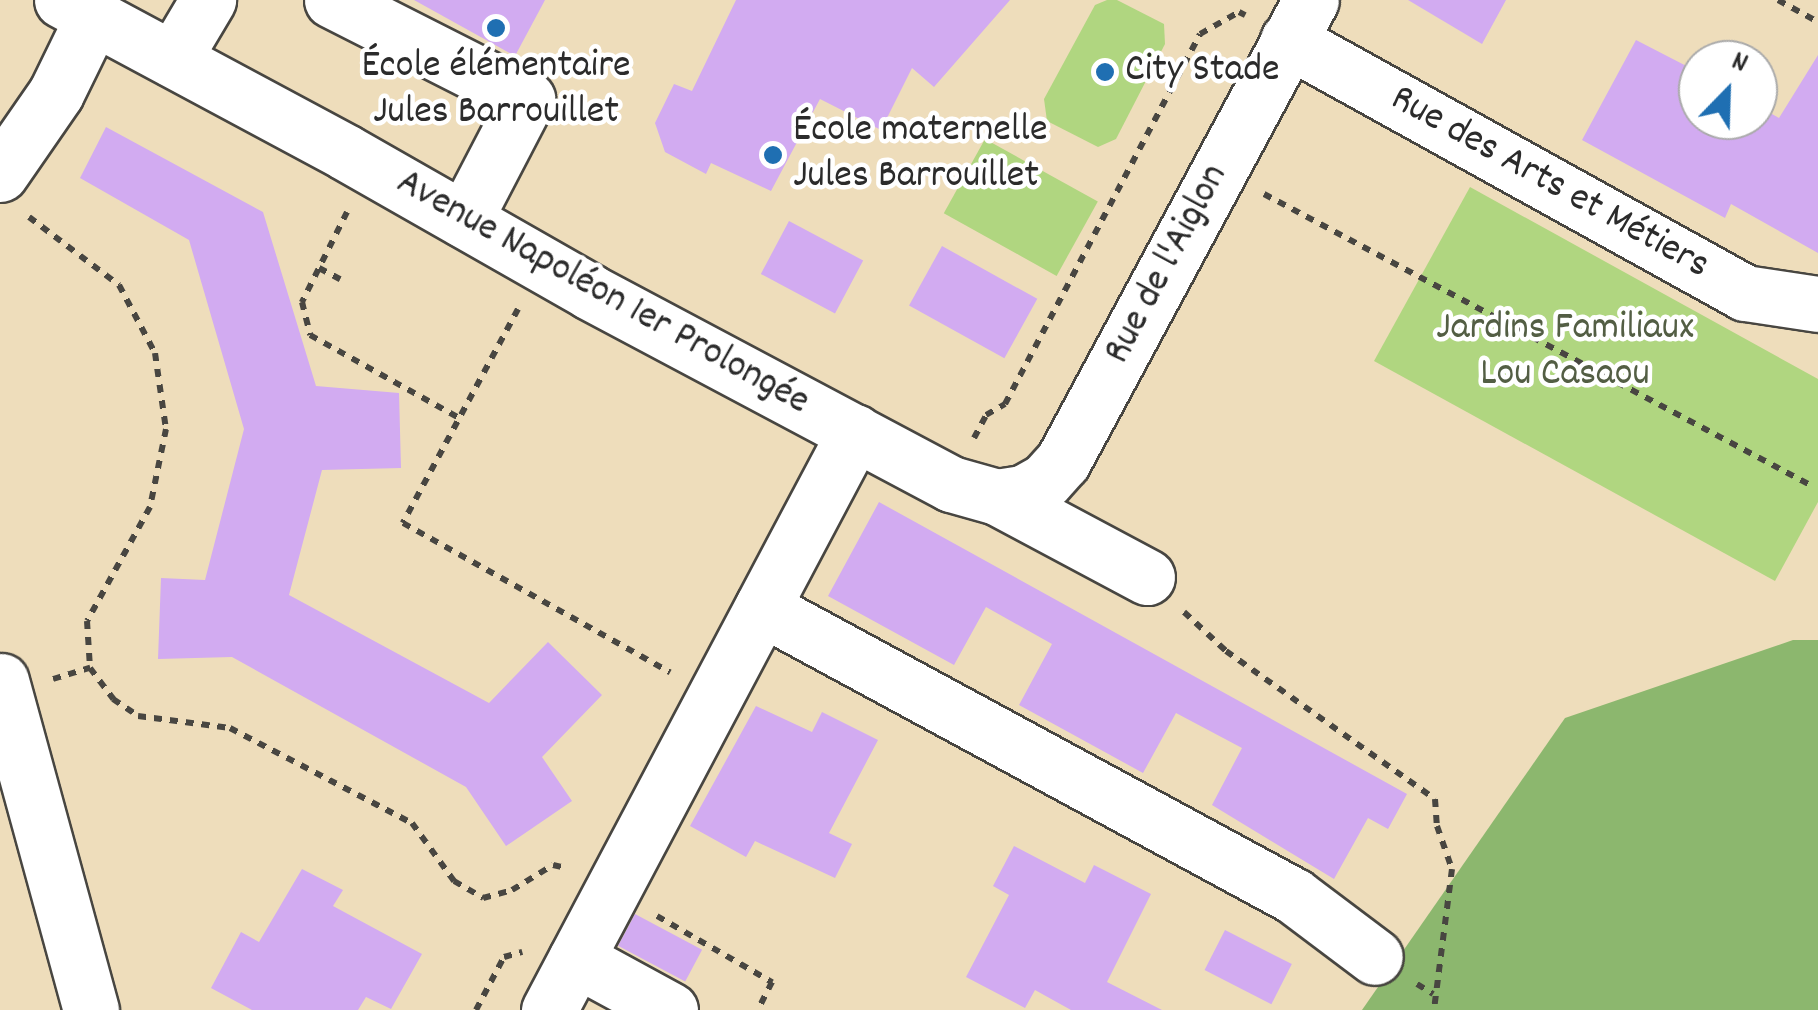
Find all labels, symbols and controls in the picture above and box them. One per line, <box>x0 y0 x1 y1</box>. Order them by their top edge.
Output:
marker: École élémentaire Jules Barrouillet <box>485 17 507 39</box>
north arrow <box>1678 40 1778 140</box>
text: N <box>1725 43 1753 85</box>
place label: École élémentaire Jules Barrouillet <box>361 44 631 138</box>
place label: City Stade <box>1125 48 1280 96</box>
marker: City Stade <box>1094 61 1116 83</box>
street label: Rue des Arts et Métiers <box>1381 77 1717 291</box>
place label: École maternelle Jules Barrouillet <box>793 108 1047 202</box>
marker: École maternelle Jules Barrouillet <box>762 144 784 166</box>
street label: Rue de l'Aiglon <box>1095 157 1241 373</box>
street label: Avenue Napoléon 1er Prolongée <box>387 160 817 428</box>
park label: Jardins Familiaux Lou Casaou <box>1436 306 1694 400</box>

